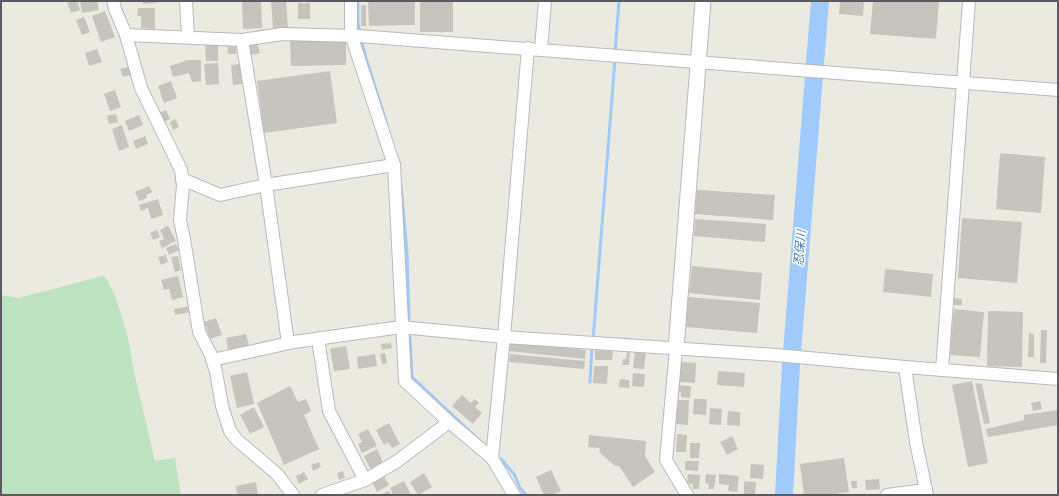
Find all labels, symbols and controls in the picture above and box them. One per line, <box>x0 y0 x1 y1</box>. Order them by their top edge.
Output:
water label: 忍保川 <box>791 227 809 267</box>

